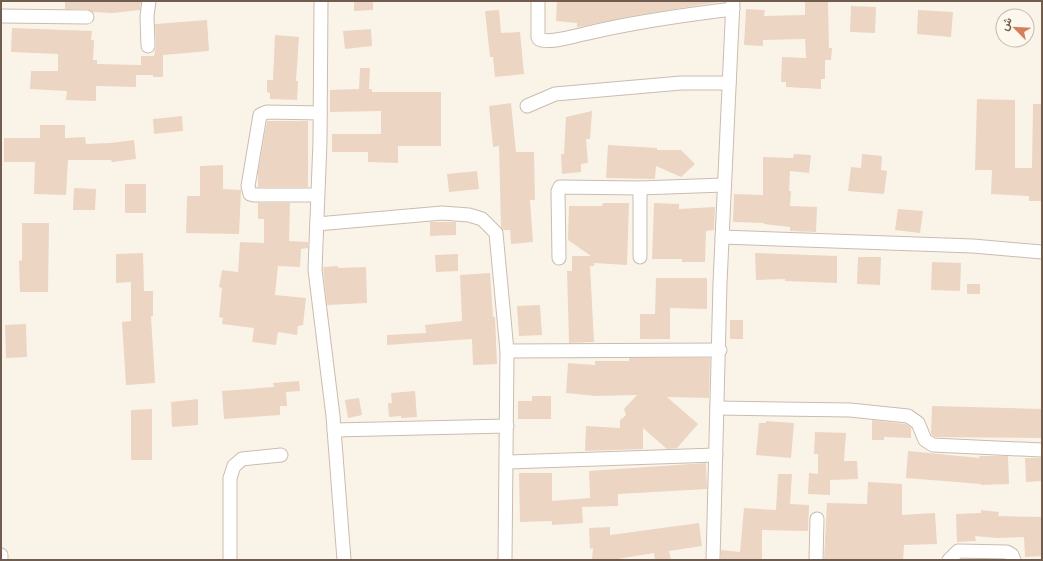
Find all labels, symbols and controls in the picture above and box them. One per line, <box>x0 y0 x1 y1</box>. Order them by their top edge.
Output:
north arrow <box>995 8 1035 48</box>
text: ش <box>997 15 1015 33</box>

